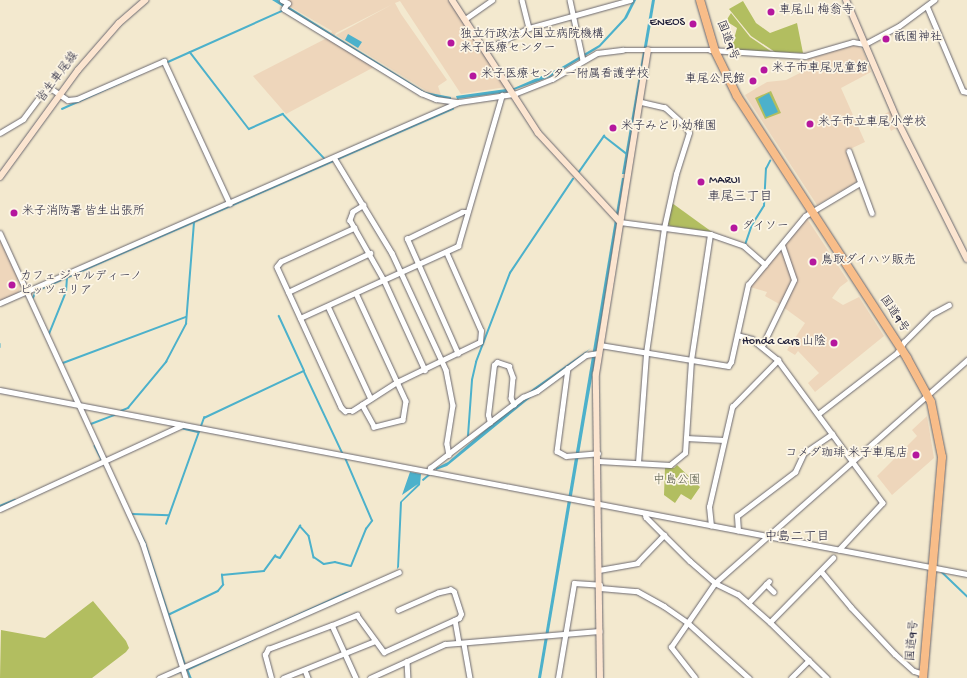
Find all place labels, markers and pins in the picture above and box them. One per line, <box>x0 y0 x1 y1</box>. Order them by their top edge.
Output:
place label: 車尾山 梅翁寺 <box>779 5 854 19</box>
marker: 車尾山 梅翁寺 <box>766 7 776 17</box>
place label: ENEOS <box>649 17 685 31</box>
marker: ENEOS <box>688 19 698 29</box>
place label: 独立行政法人国立病院機構 米子医療センター <box>460 29 604 57</box>
place label: 祇園神社 <box>894 32 942 46</box>
marker: 祇園神社 <box>881 34 891 44</box>
marker: 独立行政法人国立病院機構 米子医療センター <box>445 37 457 49</box>
place label: 米子市車尾児童館 <box>772 63 868 77</box>
marker: 米子市車尾児童館 <box>759 65 769 75</box>
place label: 米子医療センター附属看護学校 <box>481 69 649 83</box>
marker: 米子医療センター附属看護学校 <box>468 71 478 81</box>
place label: 車尾公民館 <box>685 74 745 88</box>
marker: 車尾公民館 <box>748 76 758 86</box>
place label: 米子市立車尾小学校 <box>818 117 926 131</box>
marker: 米子市立車尾小学校 <box>805 119 815 129</box>
place label: 米子みどり幼稚園 <box>621 121 717 135</box>
marker: 米子みどり幼稚園 <box>608 123 618 133</box>
place label: MARUI <box>709 175 740 189</box>
marker: MARUI <box>696 177 706 187</box>
place label: 米子消防署 皆生出張所 <box>22 206 145 220</box>
marker: 米子消防署 皆生出張所 <box>9 208 19 218</box>
place label: ダイソー <box>742 221 790 235</box>
marker: ダイソー <box>729 223 739 233</box>
place label: 鳥取ダイハツ販売 <box>821 255 917 269</box>
marker: 鳥取ダイハツ販売 <box>808 257 818 267</box>
place label: カフェ ジャルディーノ ピッツェリア <box>20 271 143 299</box>
marker: カフェ ジャルディーノ ピッツェリア <box>7 280 17 290</box>
place label: Honda Cars 山陰 <box>742 336 826 350</box>
marker: Honda Cars 山陰 <box>829 338 839 348</box>
place label: コメダ珈琲 米子車尾店 <box>785 448 908 462</box>
marker: コメダ珈琲 米子車尾店 <box>911 450 921 460</box>

